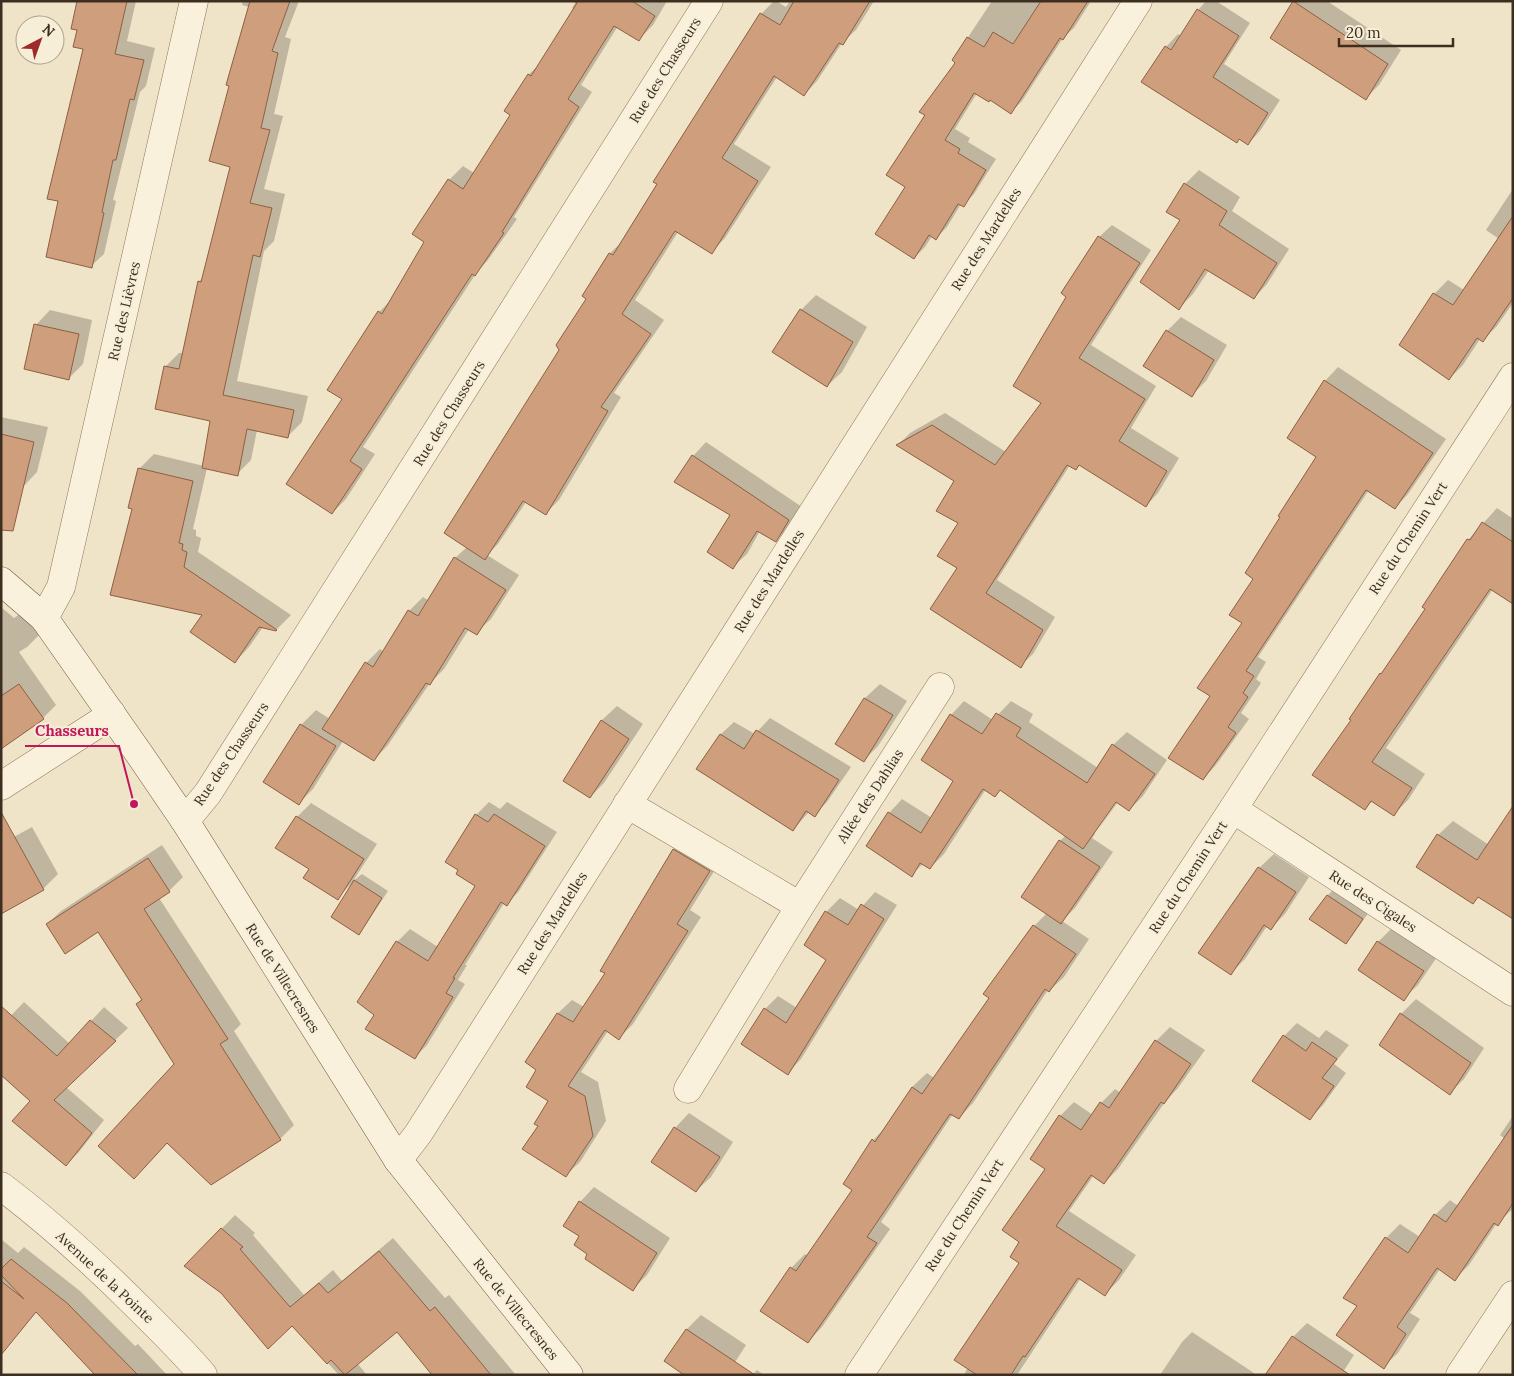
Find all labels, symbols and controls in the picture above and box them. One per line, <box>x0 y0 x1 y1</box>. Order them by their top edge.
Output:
street label: Rue des Chasseurs <box>625 14 705 126</box>
north arrow <box>15 15 65 65</box>
scale bar <box>1339 15 1453 47</box>
text: N <box>39 20 59 41</box>
text: 20 m <box>1346 23 1381 42</box>
street label: Rue des Mardelles <box>947 184 1025 294</box>
street label: Rue des Lièvres <box>104 260 144 362</box>
street label: Rue des Chasseurs <box>409 357 489 469</box>
street label: Rue du Chemin Vert <box>1365 478 1452 598</box>
street label: Rue des Mardelles <box>730 526 808 636</box>
street label: Rue des Chasseurs <box>190 699 272 809</box>
callout: Chasseurs <box>25 716 119 746</box>
text: Chasseurs <box>35 721 109 740</box>
street label: Allée des Dahlias <box>832 746 907 847</box>
street label: Rue du Chemin Vert <box>1145 817 1232 937</box>
street label: Rue des Cigales <box>1326 866 1420 936</box>
street label: Rue des Mardelles <box>513 868 591 978</box>
street label: Rue de Villecresnes <box>242 920 324 1036</box>
street label: Rue du Chemin Vert <box>921 1155 1008 1275</box>
street label: Avenue de la Pointe <box>52 1226 158 1327</box>
street label: Rue de Villecresnes <box>469 1254 563 1364</box>

